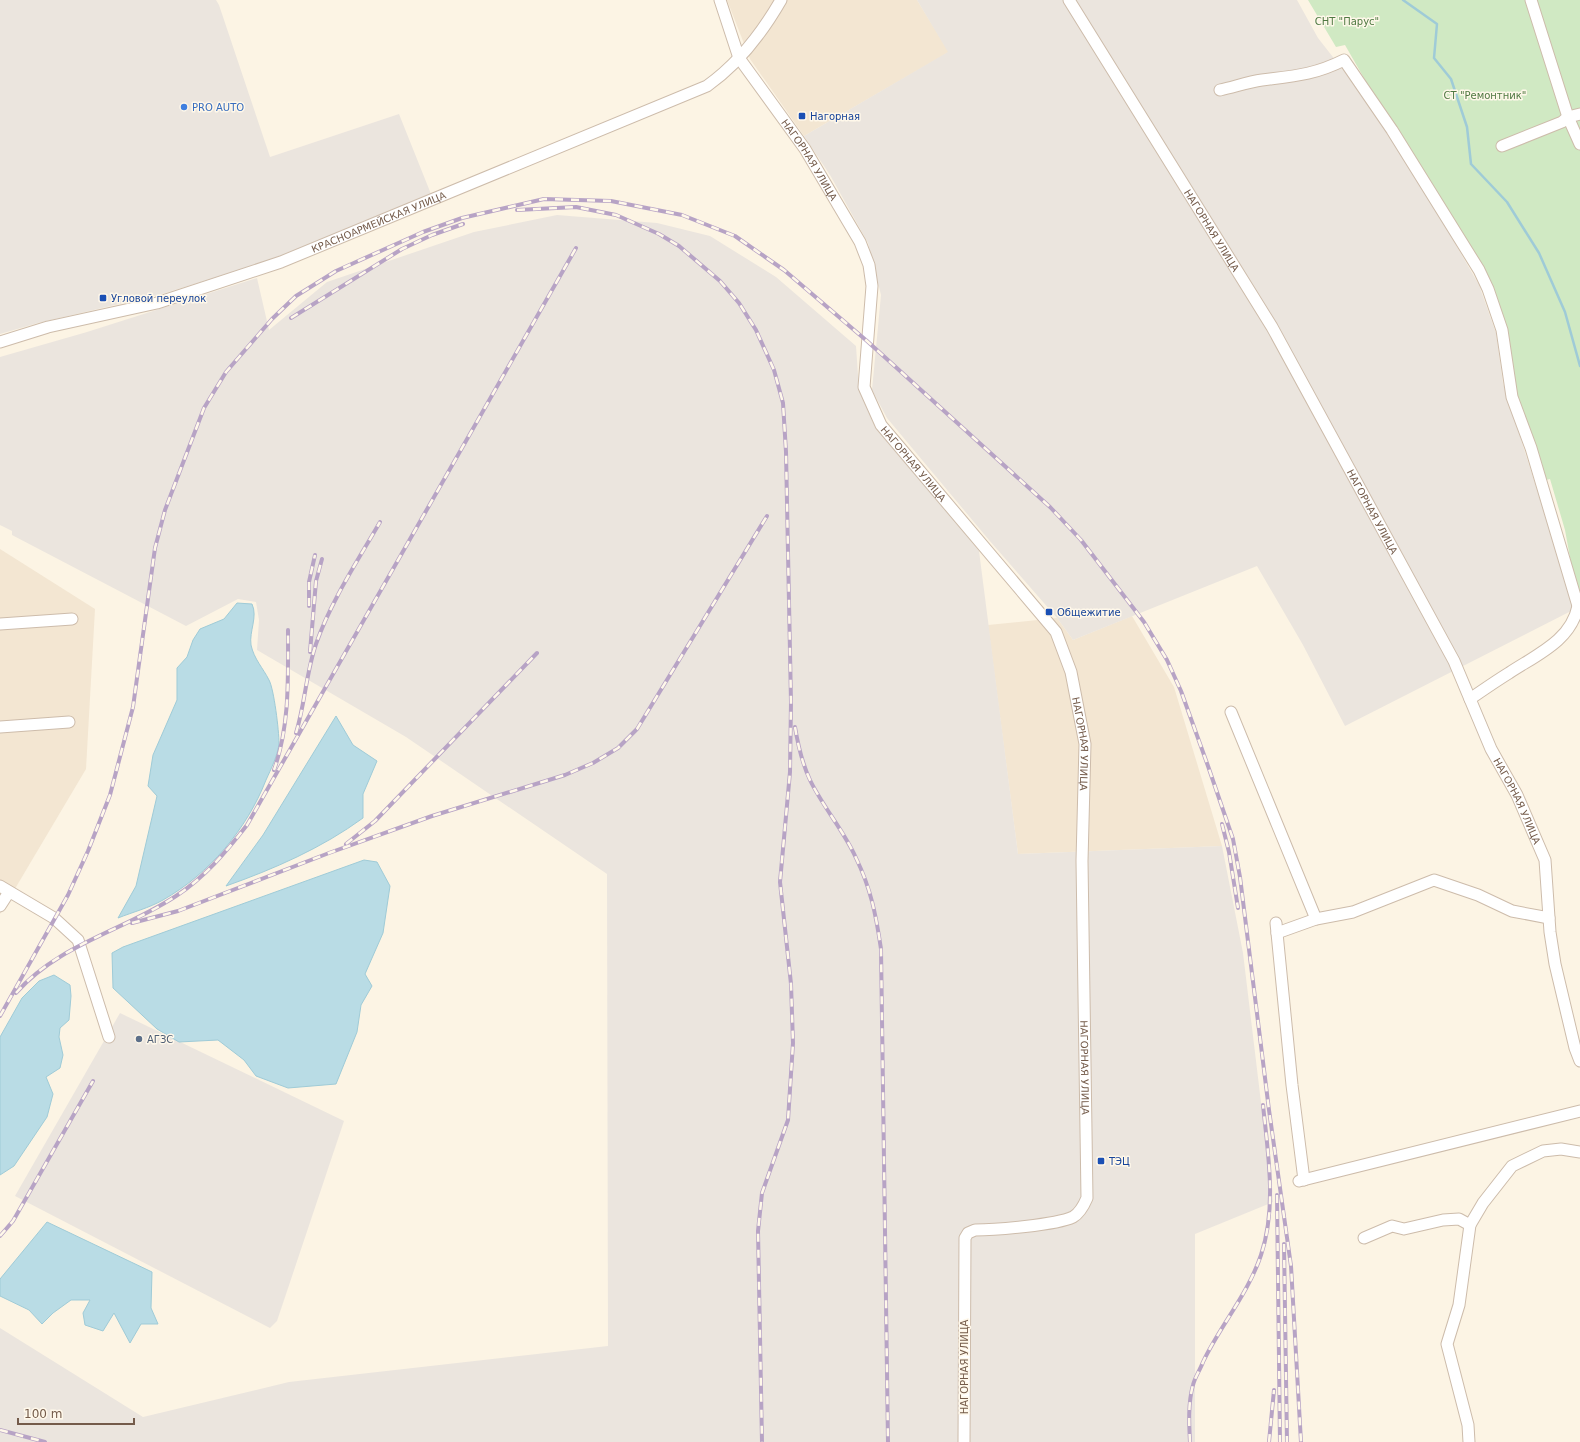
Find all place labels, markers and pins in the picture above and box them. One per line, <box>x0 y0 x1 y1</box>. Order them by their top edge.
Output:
marker: PRO AUTO <box>179 102 189 112</box>
place label: PRO AUTO <box>192 102 244 113</box>
marker: Нагорная <box>797 111 807 121</box>
place label: Нагорная <box>810 111 860 122</box>
marker: Угловой переулок <box>98 293 108 303</box>
place label: Угловой переулок <box>111 293 206 304</box>
marker: Общежитие <box>1044 607 1054 617</box>
place label: Общежитие <box>1057 607 1121 618</box>
marker: АГЗС <box>134 1034 144 1044</box>
place label: АГЗС <box>147 1034 173 1045</box>
marker: ТЭЦ <box>1096 1156 1106 1166</box>
place label: ТЭЦ <box>1108 1156 1130 1167</box>

